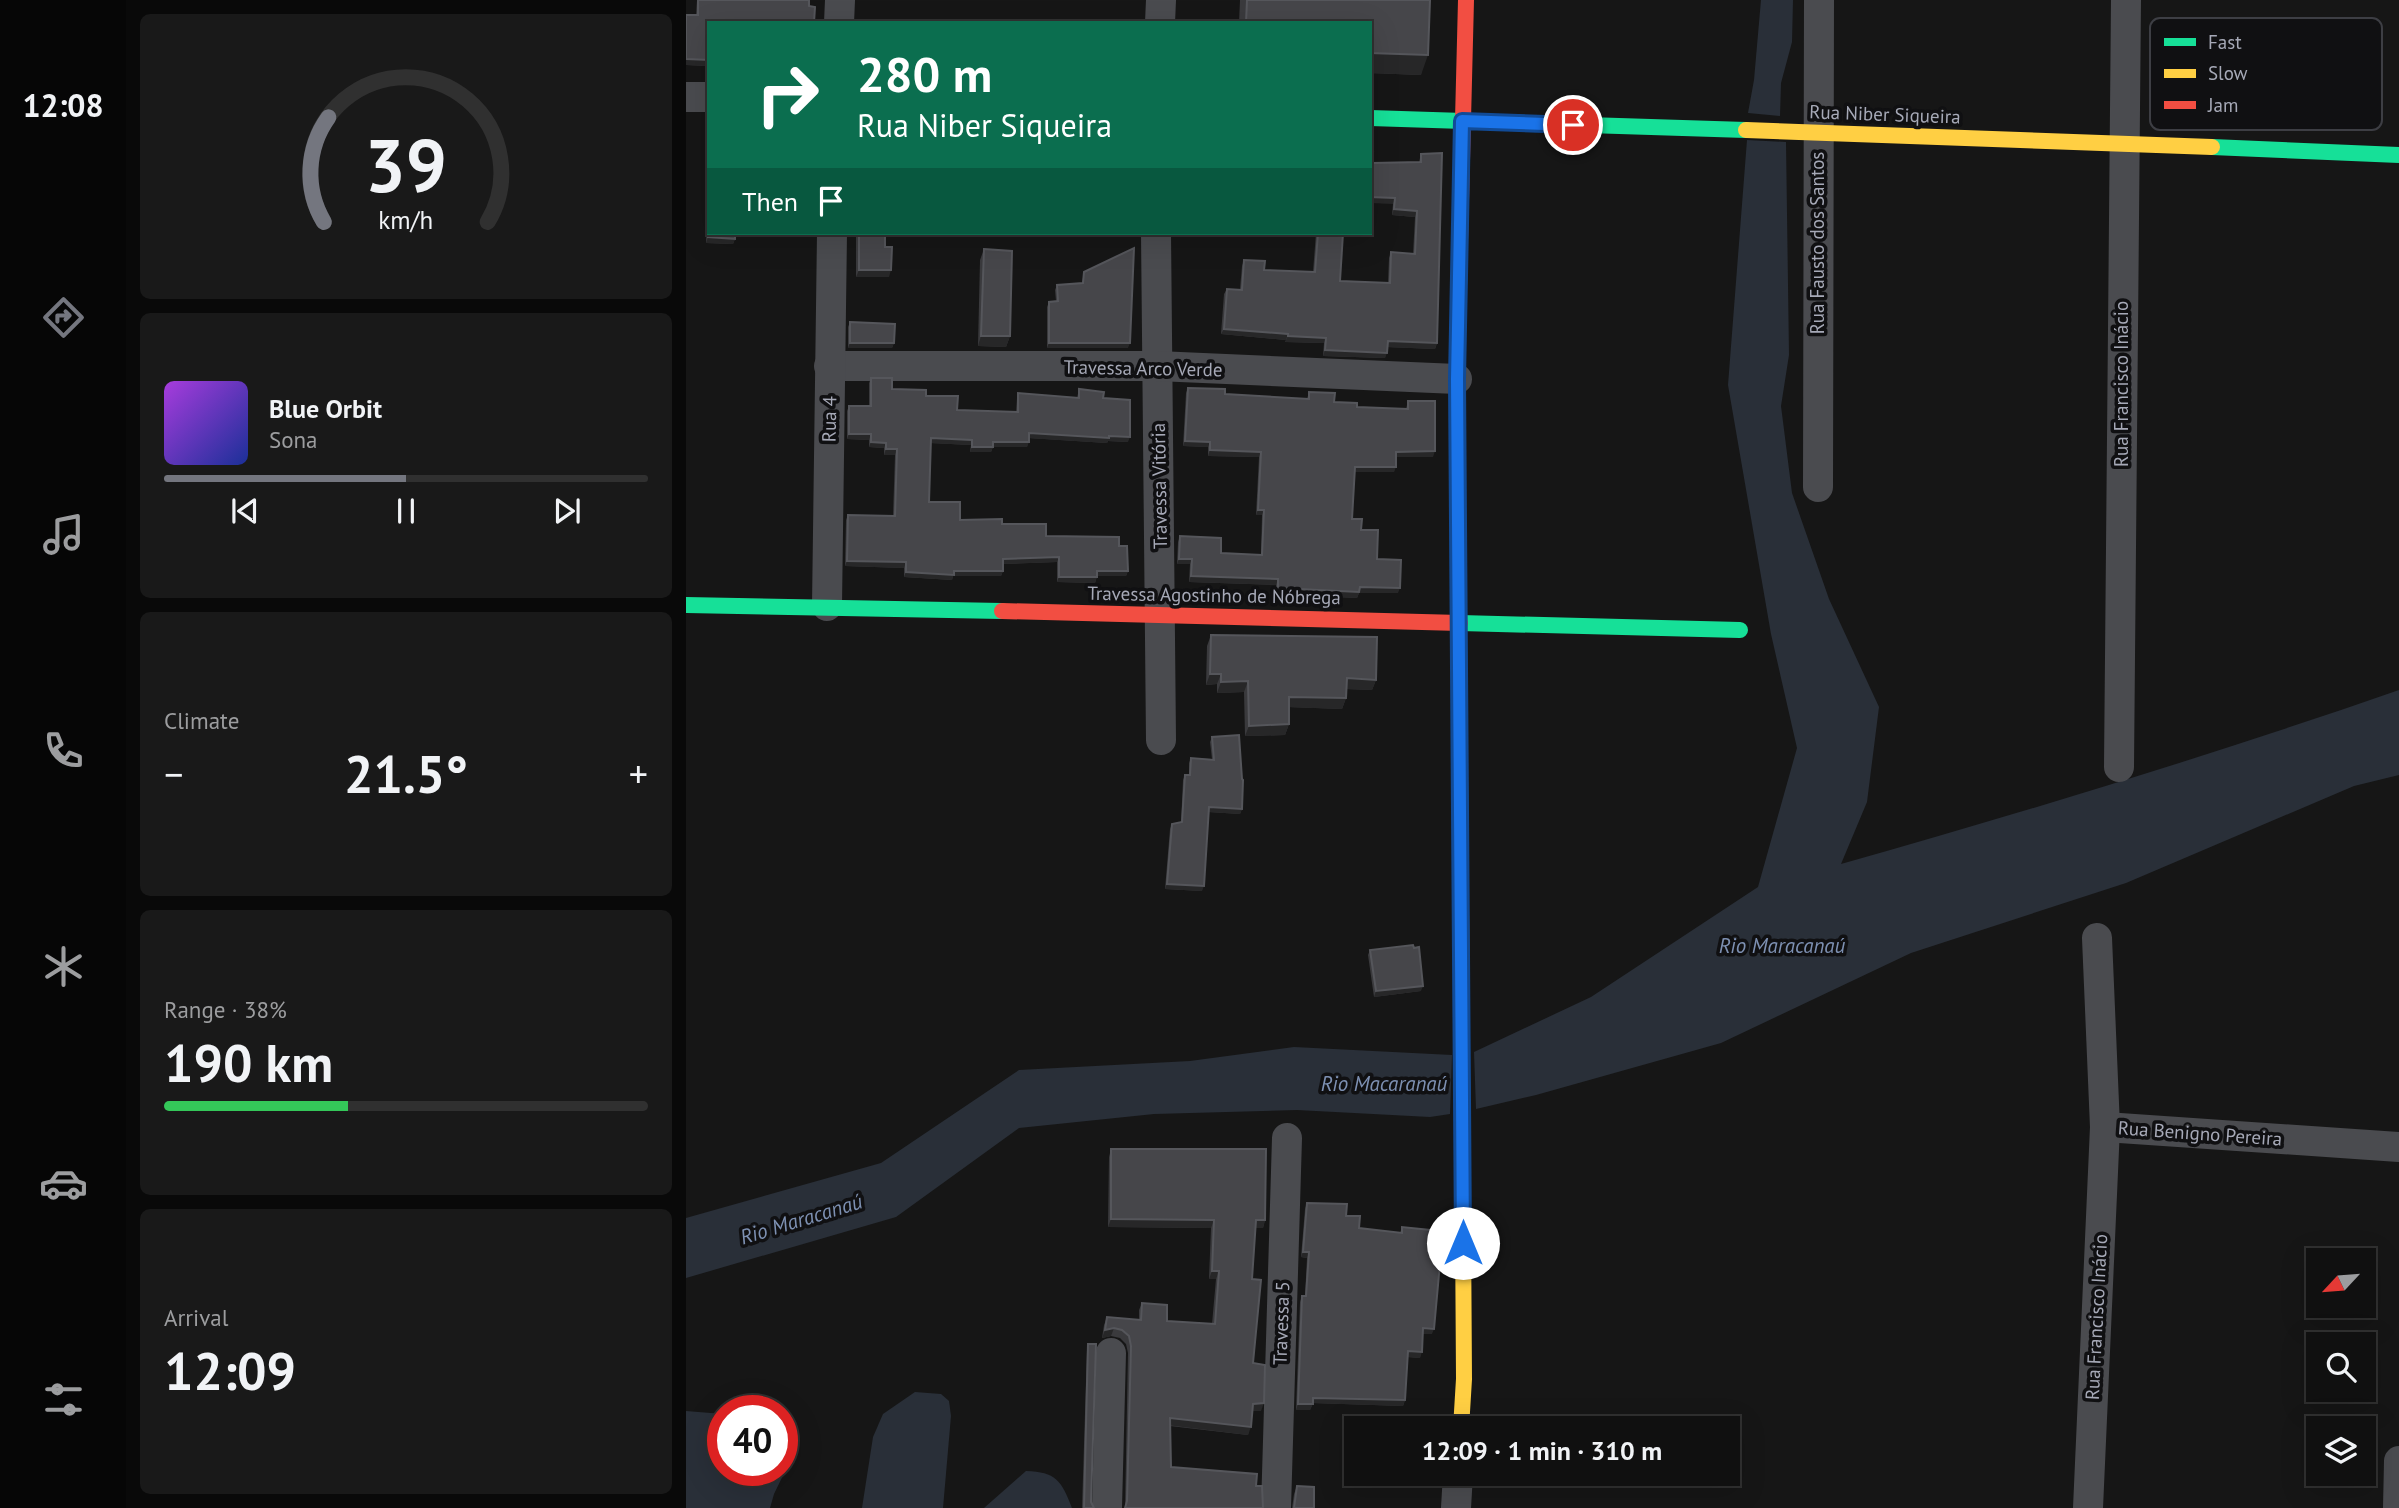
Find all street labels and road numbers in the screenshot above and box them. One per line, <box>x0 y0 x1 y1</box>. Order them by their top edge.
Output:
street label: Rua Niber Siqueira <box>1809 99 1961 129</box>
street label: Rua Fausto dos Santos <box>1805 152 1829 334</box>
street label: Rua Francisco Inácio <box>2109 301 2133 467</box>
street label: Travessa Arco Verde <box>1063 355 1223 381</box>
street label: Rua 4 <box>817 396 841 442</box>
street label: Travessa Vitória <box>1146 423 1172 549</box>
street label: Travessa Agostinho de Nóbrega <box>1087 581 1341 609</box>
street label: Rua Benigno Pereira <box>2117 1115 2283 1151</box>
street label: Rua Francisco Inácio <box>2080 1233 2112 1401</box>
street label: Travessa 5 <box>1268 1281 1294 1365</box>

